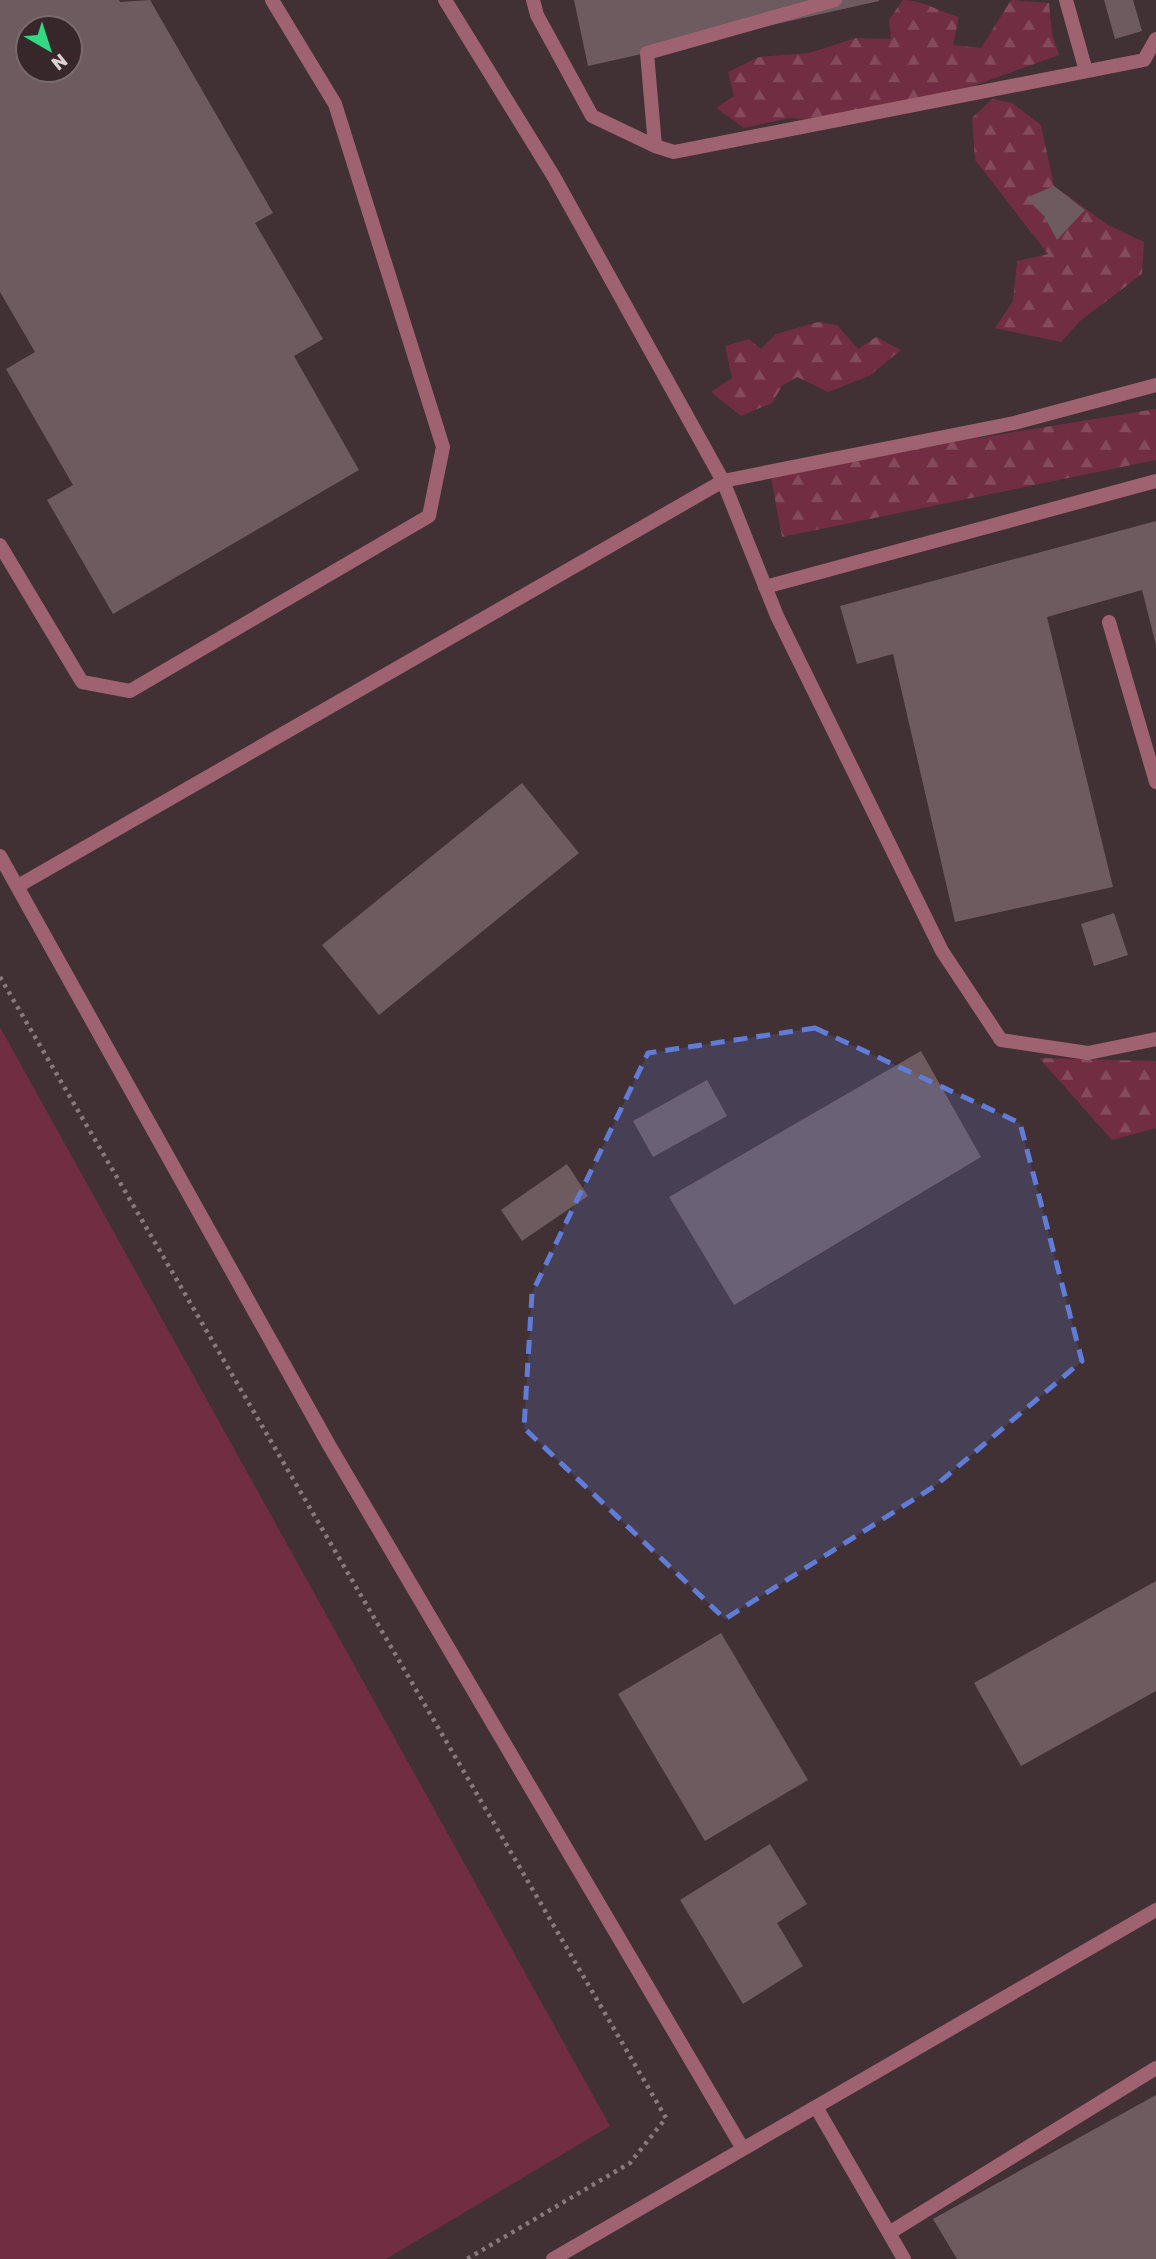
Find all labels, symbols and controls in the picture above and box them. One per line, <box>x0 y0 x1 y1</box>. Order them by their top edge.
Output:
north arrow <box>14 14 84 84</box>
text: N <box>47 49 72 75</box>

